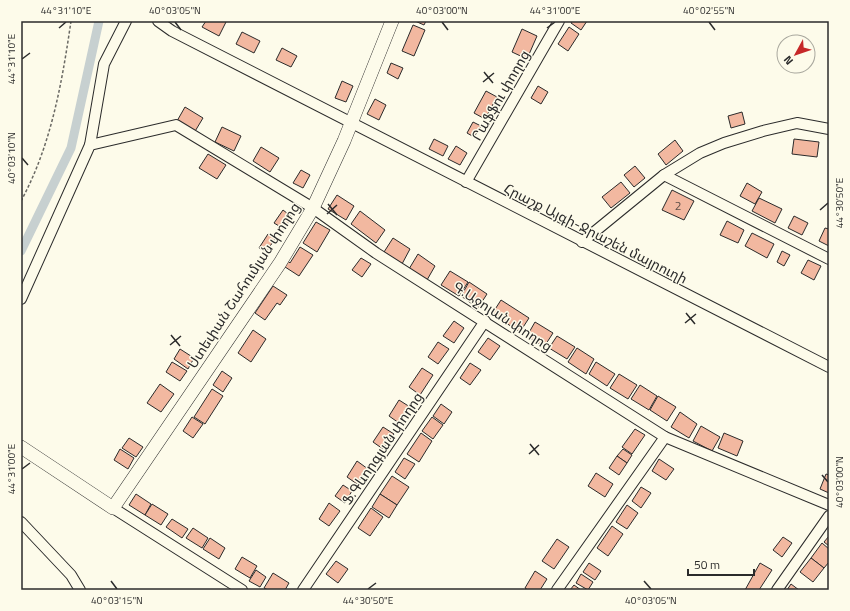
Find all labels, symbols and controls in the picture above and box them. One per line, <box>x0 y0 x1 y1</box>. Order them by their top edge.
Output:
text: 44°31'10"E <box>41 3 92 18</box>
text: 40°03'05"N <box>149 3 201 18</box>
text: 40°03'00"N <box>416 3 468 18</box>
text: 44°31'00"E <box>530 3 581 18</box>
text: 40°02'55"N <box>683 3 735 18</box>
text: 44°31'10"E <box>4 33 19 84</box>
north arrow <box>776 34 816 74</box>
street label: Րաֆֆու փողոց <box>466 46 534 144</box>
text: N <box>780 52 797 68</box>
text: 40°03'10"N <box>4 132 19 184</box>
street label: Հրաշք Այգի-Ջրաշեն մայրուղի <box>500 177 692 289</box>
text: 44°30'50"E <box>832 177 847 228</box>
house number: 2 <box>675 196 681 215</box>
street label: Ստեփան Շահումյան փողոց <box>181 198 305 372</box>
street label: Գ.Աջոյան փողոց <box>449 276 557 356</box>
street label: Ֆ.Գևորգյան փողոց <box>336 387 428 509</box>
text: 44°31'00"E <box>4 443 19 494</box>
text: 40°03'00"N <box>832 456 847 508</box>
scale bar <box>688 551 754 577</box>
text: 50 m <box>694 555 720 574</box>
text: 40°03'15"N <box>91 593 143 608</box>
text: 44°30'50"E <box>343 593 394 608</box>
text: 40°03'05"N <box>625 593 677 608</box>

